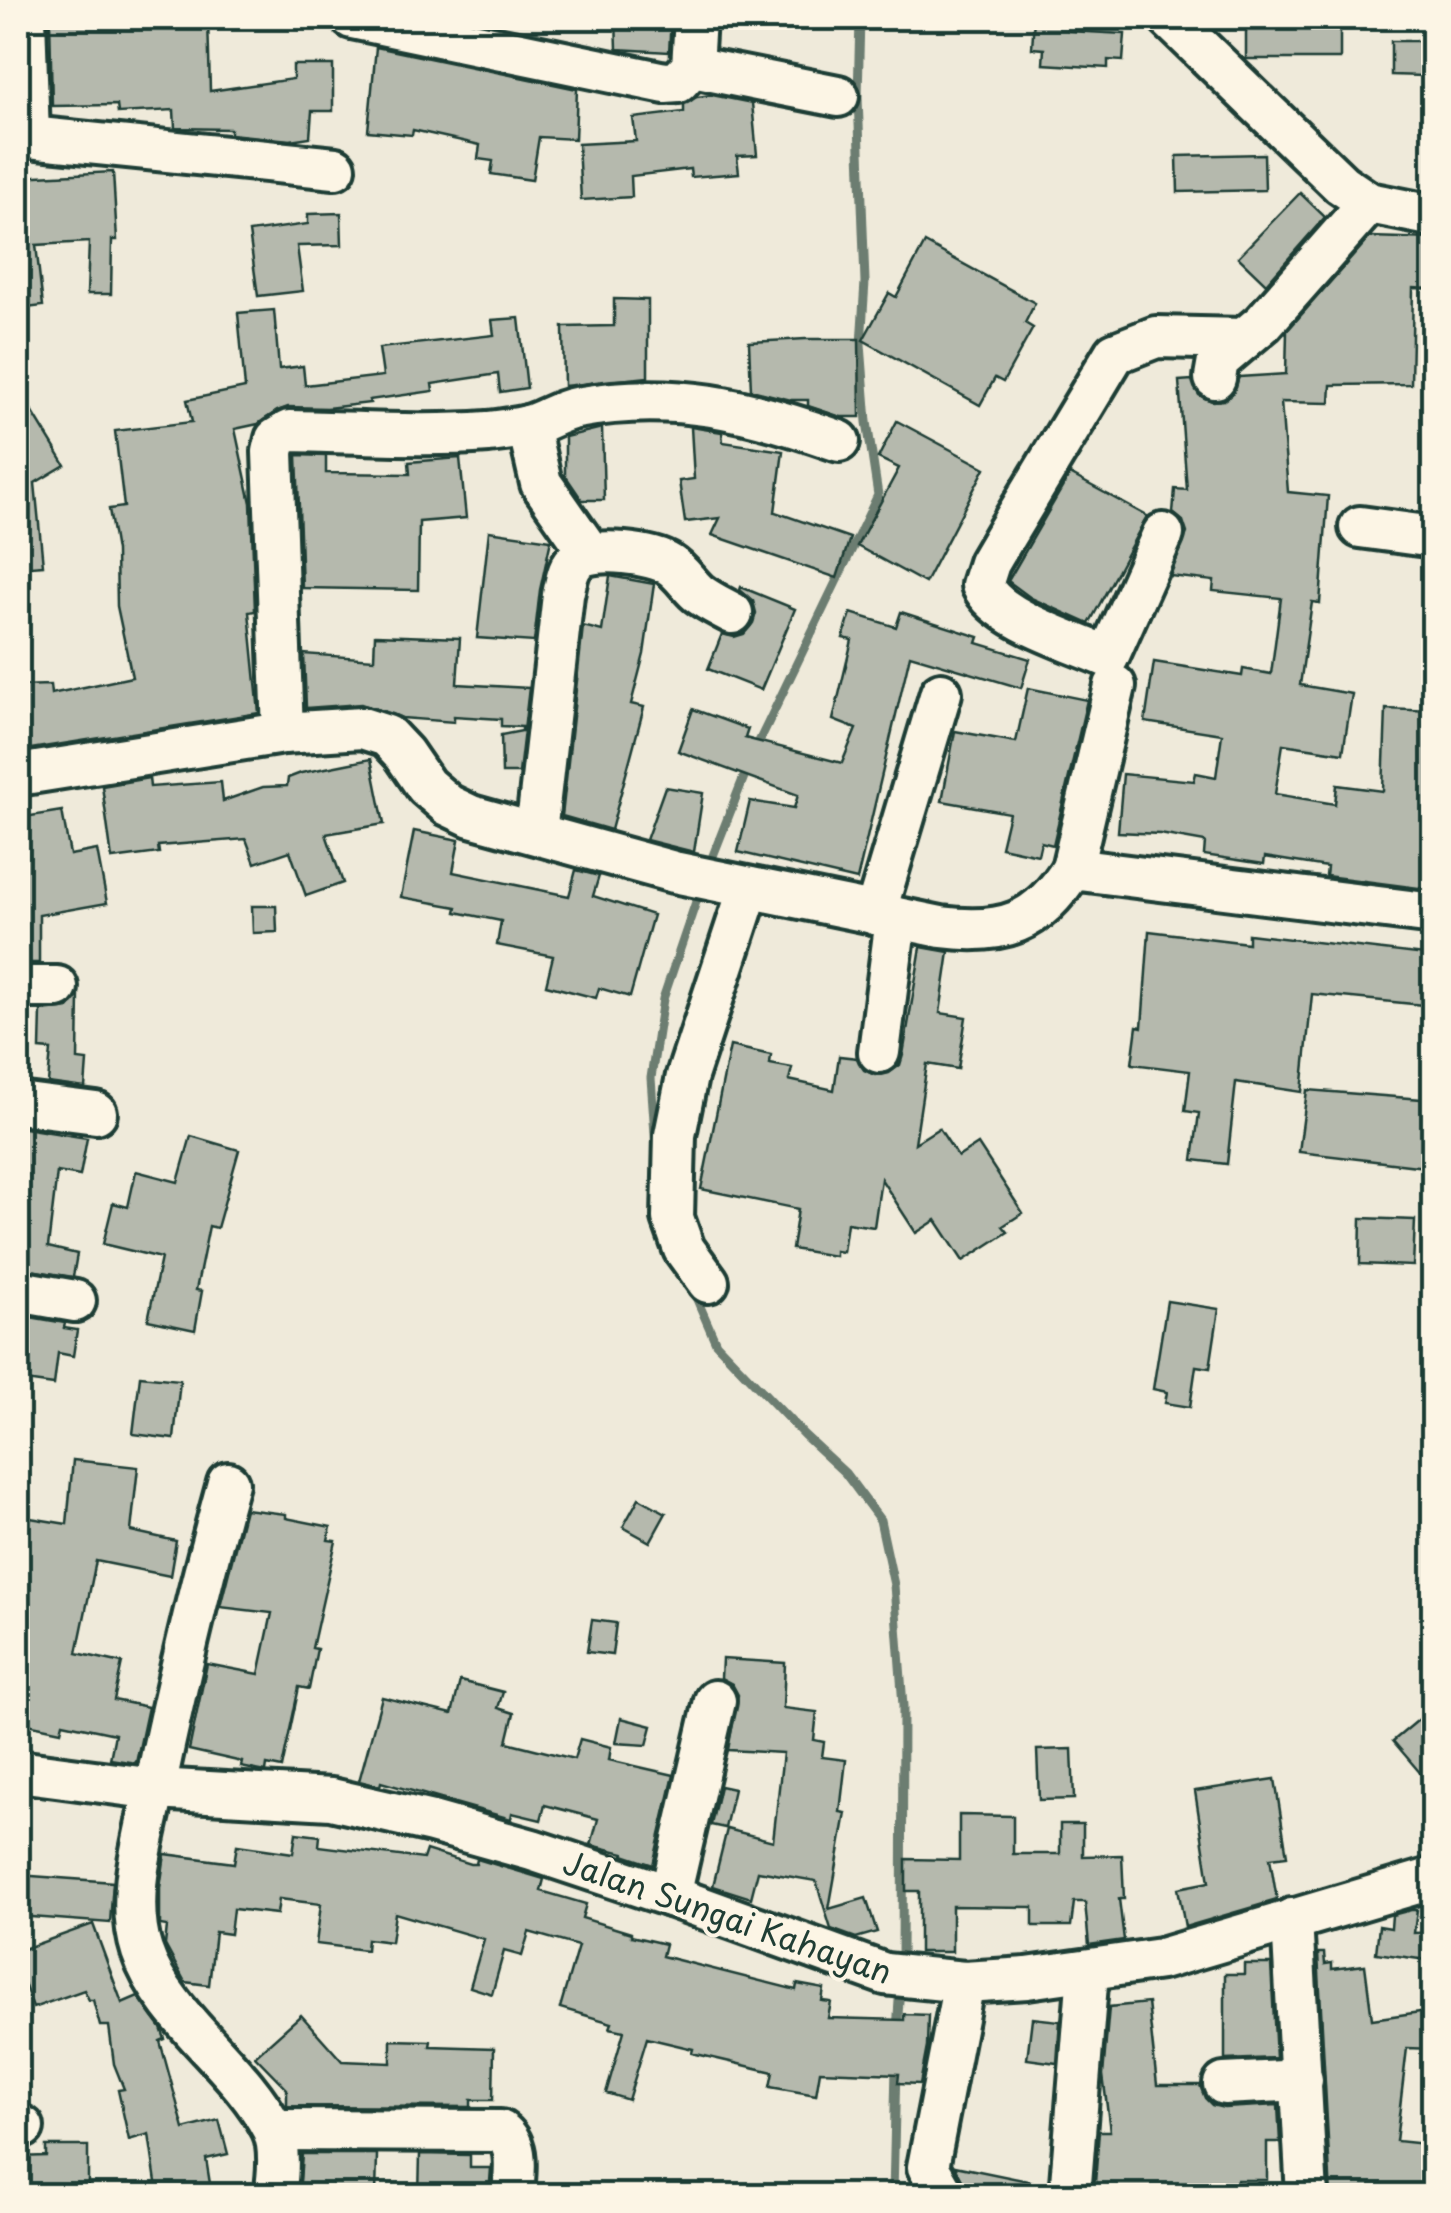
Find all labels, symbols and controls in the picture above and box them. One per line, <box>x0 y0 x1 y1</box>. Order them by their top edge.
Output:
street label: Jalan Sungai Kahayan <box>557 1837 899 1995</box>

